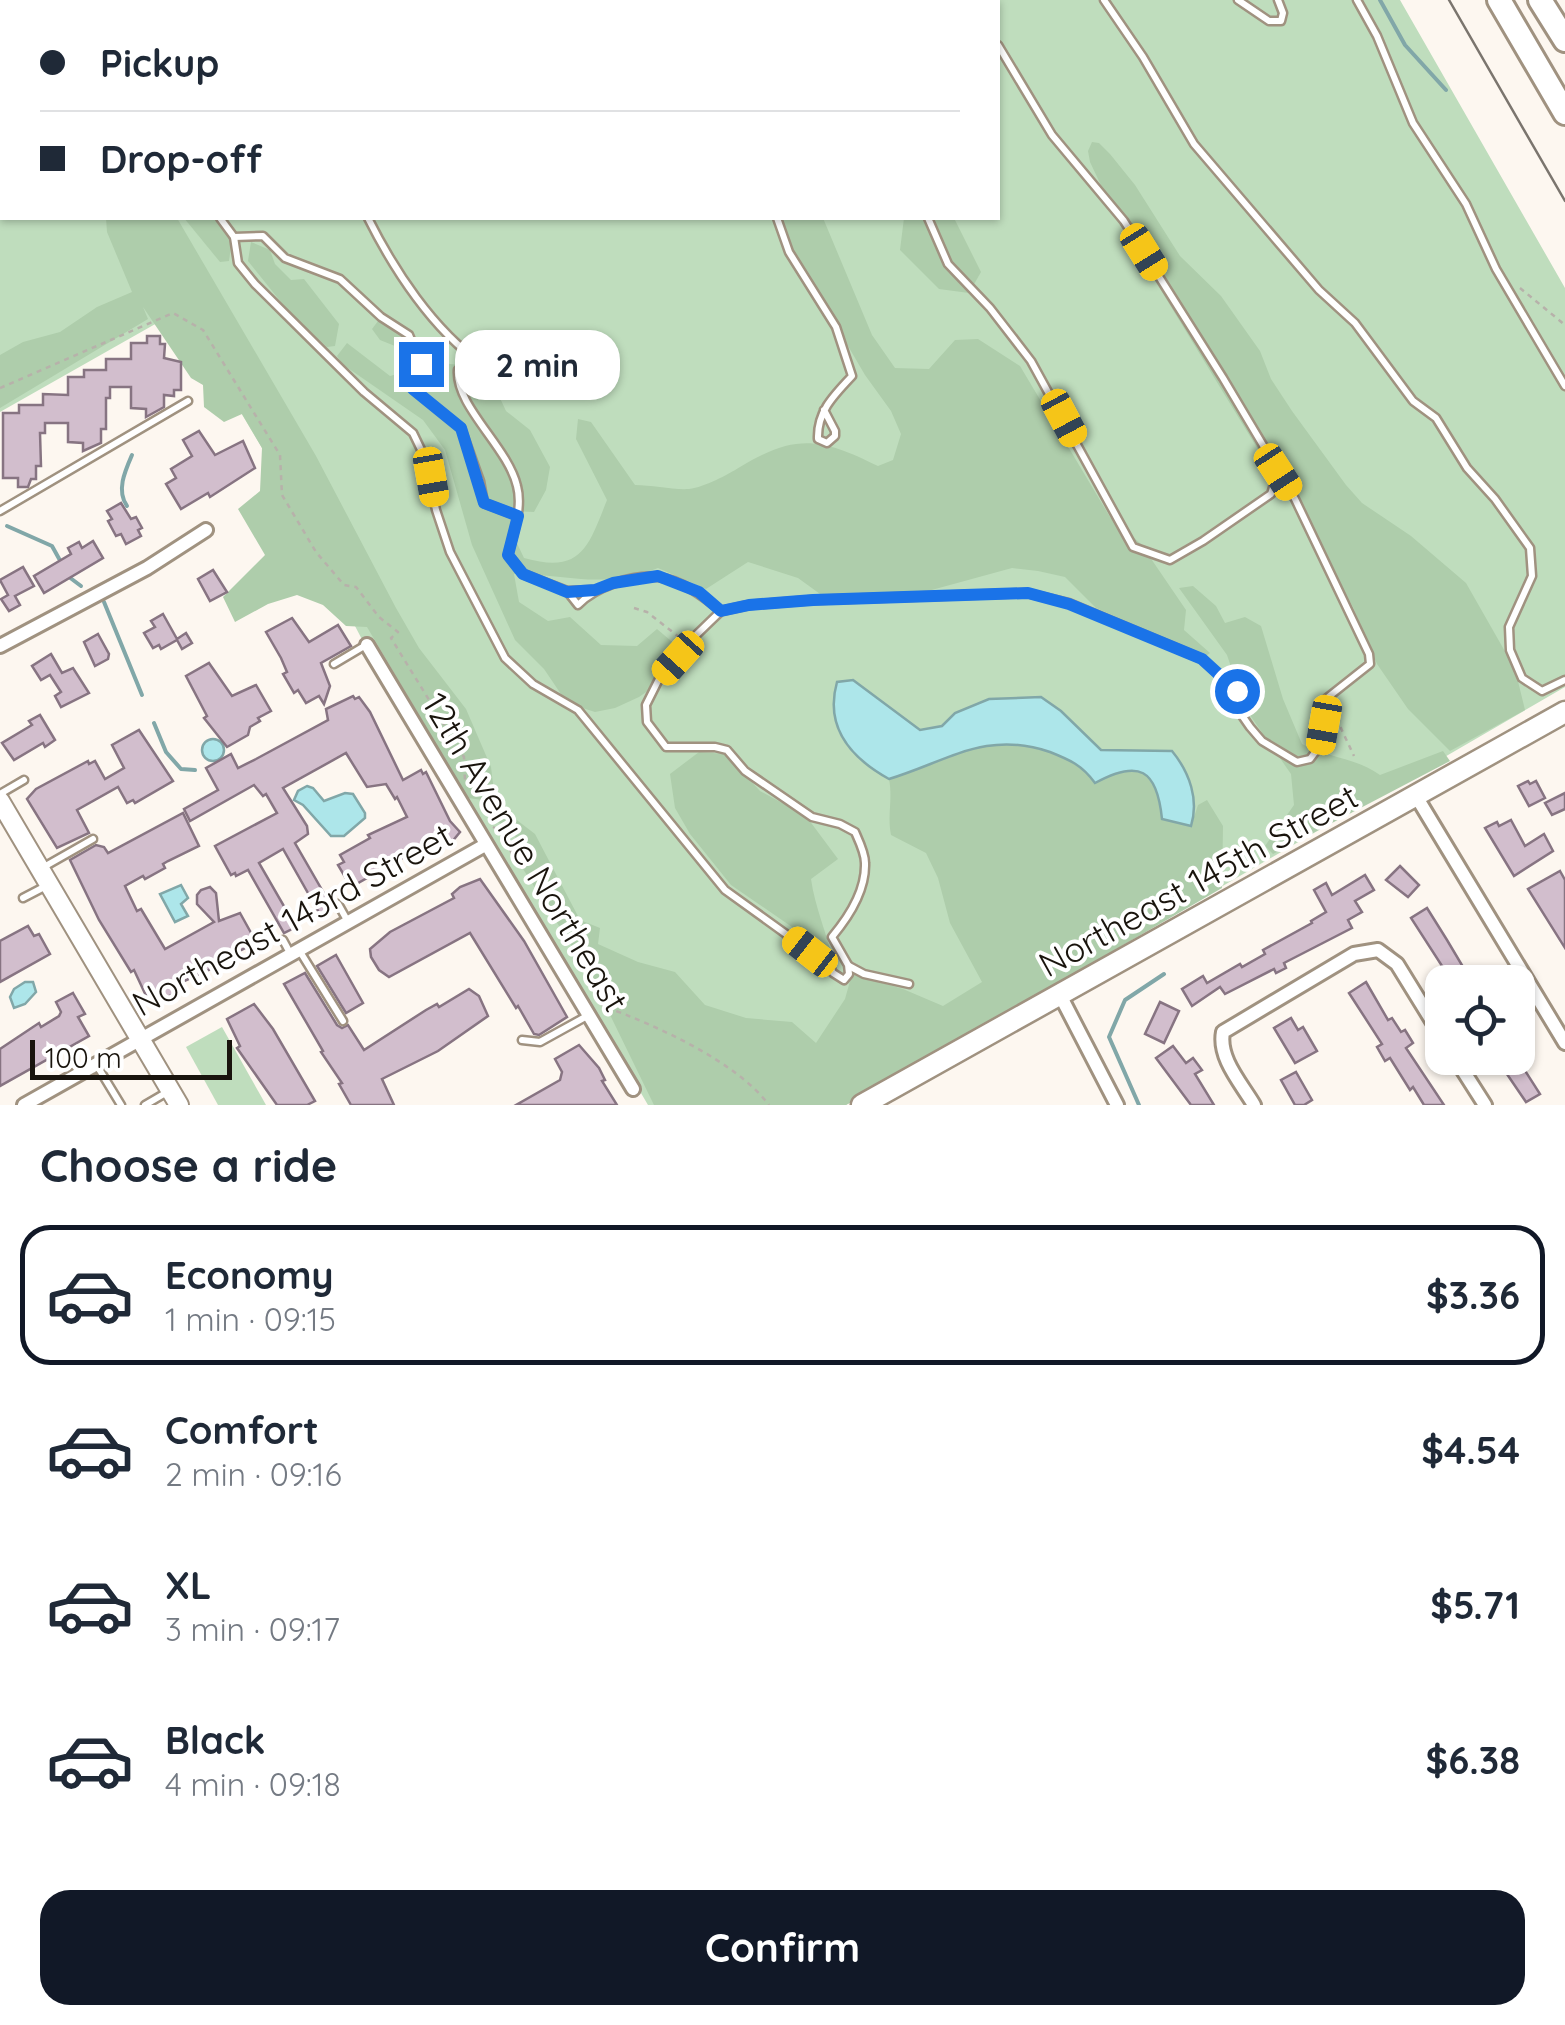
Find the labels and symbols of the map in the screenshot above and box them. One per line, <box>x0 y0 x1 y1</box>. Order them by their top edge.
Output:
car <box>1115 219 1173 285</box>
callout: 2 min <box>456 329 621 399</box>
route end <box>399 342 444 387</box>
car <box>1037 384 1091 452</box>
car <box>1249 439 1307 505</box>
car <box>411 445 451 509</box>
car <box>647 626 709 690</box>
route start <box>1215 669 1260 714</box>
street label: 12th Avenue Northeast <box>413 685 639 1019</box>
car <box>1304 693 1344 757</box>
street label: Northeast 145th Street <box>1031 774 1365 986</box>
street label: Northeast 143rd Street <box>124 813 460 1025</box>
car <box>777 922 843 982</box>
scale bar <box>30 1035 232 1080</box>

